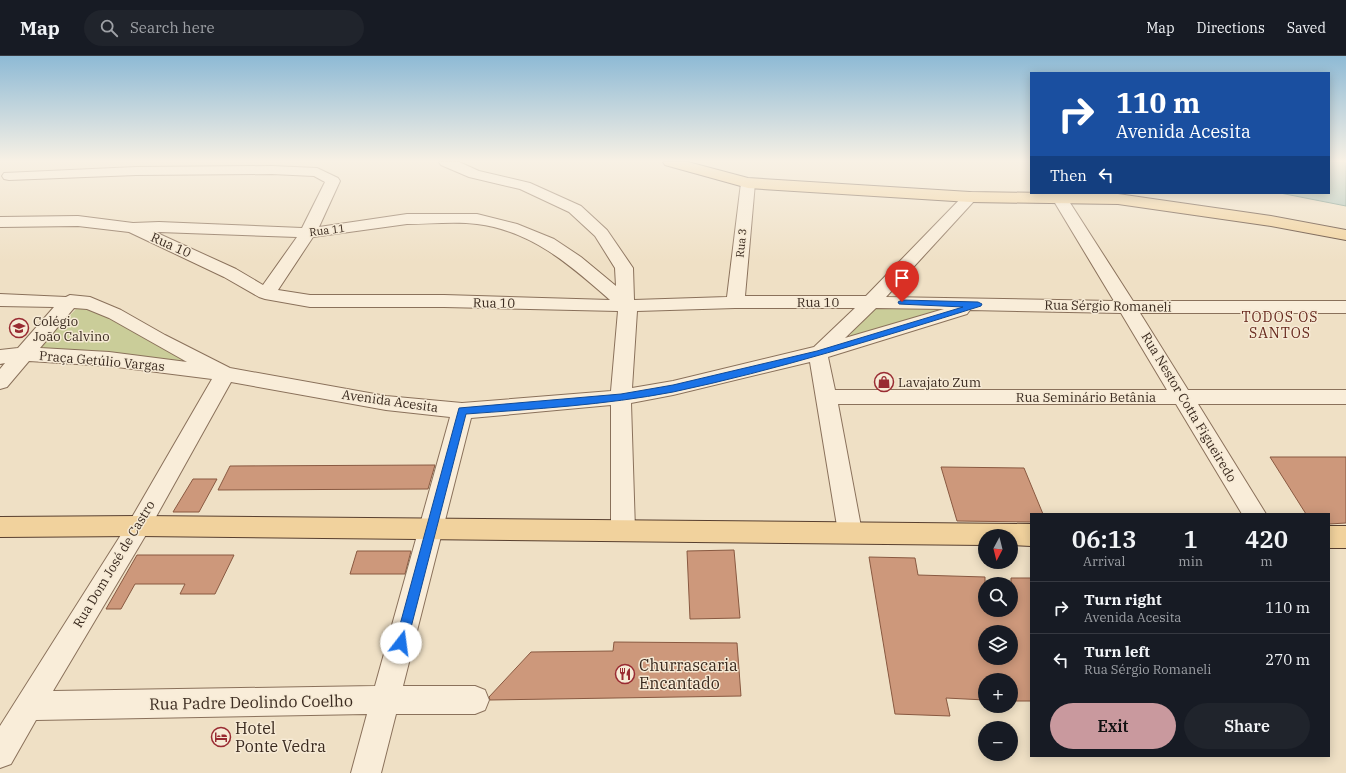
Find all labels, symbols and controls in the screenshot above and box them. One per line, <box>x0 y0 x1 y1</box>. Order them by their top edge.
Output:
search box <box>84 10 364 46</box>
text: Map <box>20 16 60 40</box>
icon: search <box>98 17 120 39</box>
text: Search here <box>130 18 214 37</box>
text: Map <box>1146 19 1175 37</box>
text: Directions <box>1197 19 1265 37</box>
text: Saved <box>1287 19 1326 37</box>
text: 110 m <box>1116 84 1200 121</box>
icon: right <box>1050 88 1102 140</box>
text: Avenida Acesita <box>1116 120 1251 143</box>
icon: left <box>1095 164 1117 186</box>
text: Then <box>1050 166 1087 185</box>
street label: Rua 11 <box>308 221 346 239</box>
street label: Rua 3 <box>733 228 749 258</box>
street label: Rua 10 <box>148 229 194 261</box>
pin <box>885 261 919 302</box>
icon: arrive <box>891 267 913 289</box>
street label: Rua 10 <box>473 294 516 312</box>
street label: Rua 10 <box>797 294 839 311</box>
street label: Rua Sérgio Romaneli <box>1044 296 1172 316</box>
district label: TODOS OS SANTOS <box>1242 308 1318 342</box>
place label: Colégio João Calvino <box>33 313 110 345</box>
school or university icon: Colégio João Calvino <box>8 317 30 339</box>
street label: Rua Nestor Cotta Figueiredo <box>1137 329 1241 485</box>
street label: Praça Getúlio Vargas <box>38 347 166 375</box>
shop icon: Lavajato Zum <box>873 371 895 393</box>
place label: Lavajato Zum <box>898 374 981 391</box>
street label: Avenida Acesita <box>341 386 439 416</box>
street label: Rua Seminário Betânia <box>1016 389 1156 406</box>
street label: Rua Dom José de Castro <box>69 497 159 631</box>
text: 06:13 <box>1072 523 1137 555</box>
text: 1 <box>1184 523 1198 555</box>
text: 420 <box>1245 523 1288 555</box>
north arrow <box>978 529 1018 569</box>
map controls <box>978 529 1018 761</box>
text: Arrival <box>1083 553 1125 570</box>
text: min <box>1178 553 1203 570</box>
text: m <box>1260 553 1273 570</box>
button: search <box>978 577 1018 617</box>
text: Turn right <box>1084 590 1162 609</box>
icon: right <box>1050 597 1072 619</box>
text: 110 m <box>1265 598 1310 617</box>
text: Avenida Acesita <box>1084 609 1181 626</box>
position arrow <box>380 622 422 664</box>
button: layers <box>978 625 1018 665</box>
text: Turn left <box>1084 642 1150 661</box>
icon: left <box>1050 649 1072 671</box>
text: 270 m <box>1265 650 1310 669</box>
place label: Churrascaria Encantado <box>639 655 738 693</box>
text: Rua Sérgio Romaneli <box>1084 661 1211 678</box>
restaurant icon: Churrascaria Encantado <box>614 663 636 685</box>
button: + <box>978 673 1018 713</box>
street label: Rua Padre Deolindo Coelho <box>149 690 353 714</box>
button: Exit <box>1050 703 1176 749</box>
button: Share <box>1184 703 1310 749</box>
place label: Hotel Ponte Vedra <box>235 718 326 756</box>
button: − <box>978 721 1018 761</box>
hotel icon: Hotel Ponte Vedra <box>210 726 232 748</box>

